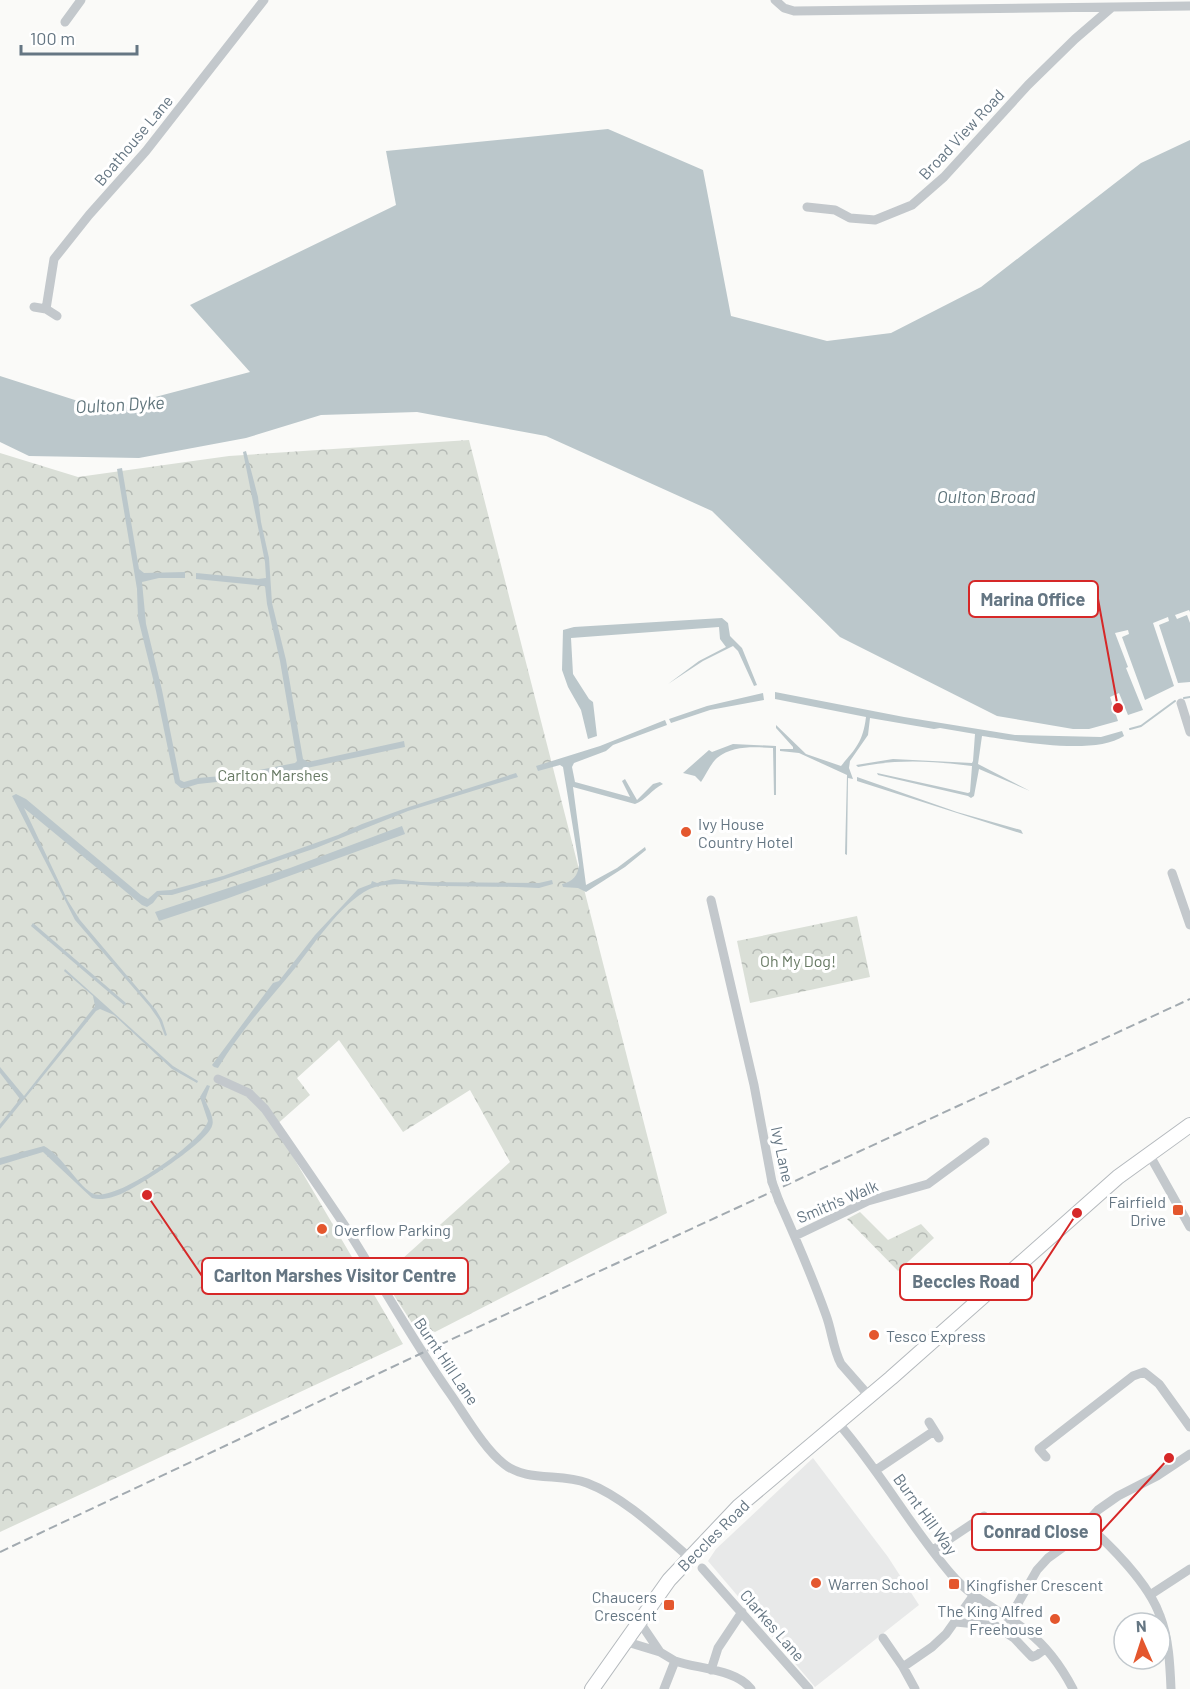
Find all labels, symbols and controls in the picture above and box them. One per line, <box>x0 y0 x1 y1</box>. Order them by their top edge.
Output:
scale bar <box>21 18 136 56</box>
text: 100 m <box>30 27 75 49</box>
street label: Broad View Road <box>914 85 1008 183</box>
street label: Boathouse Lane <box>90 91 176 189</box>
water label: Oulton Dyke <box>75 391 165 417</box>
water label: Oulton Broad <box>937 485 1036 507</box>
callout: Marina Office <box>969 581 1098 617</box>
text: Marina Office <box>981 588 1086 610</box>
park label: Carlton Marshes <box>217 765 329 784</box>
place label: Ivy House Country Hotel <box>698 814 793 851</box>
marker: Ivy House Country Hotel <box>679 825 693 839</box>
park label: Oh My Dog! <box>760 951 836 970</box>
street label: Ivy Lane <box>768 1124 798 1184</box>
street label: Smith's Walk <box>794 1175 880 1227</box>
place label: Fairfield Drive <box>1109 1192 1166 1229</box>
marker: Fairfield Drive <box>1171 1203 1185 1217</box>
place label: Overflow Parking <box>334 1220 451 1239</box>
marker: Overflow Parking <box>315 1222 329 1236</box>
callout: Carlton Marshes Visitor Centre <box>202 1258 468 1294</box>
text: Carlton Marshes Visitor Centre <box>214 1264 457 1286</box>
callout: Beccles Road <box>900 1264 1032 1300</box>
text: Beccles Road <box>912 1270 1020 1292</box>
street label: Burnt Hill Lane <box>411 1314 483 1408</box>
place label: Tesco Express <box>886 1326 986 1345</box>
marker: Tesco Express <box>867 1328 881 1342</box>
street label: Burnt Hill Way <box>890 1470 962 1559</box>
street label: Beccles Road <box>673 1495 753 1575</box>
callout: Conrad Close <box>972 1514 1101 1550</box>
text: Conrad Close <box>983 1520 1089 1542</box>
place label: Warren School <box>828 1574 929 1593</box>
place label: Kingfisher Crescent <box>966 1575 1103 1594</box>
marker: Warren School <box>809 1576 823 1590</box>
marker: Kingfisher Crescent <box>947 1577 961 1591</box>
street label: Clarkes Lane <box>737 1585 809 1665</box>
place label: Chaucers Crescent <box>592 1587 657 1624</box>
marker: Chaucers Crescent <box>662 1598 676 1612</box>
place label: The King Alfred Freehouse <box>937 1601 1043 1638</box>
north arrow <box>1112 1611 1172 1671</box>
marker: The King Alfred Freehouse <box>1048 1612 1062 1626</box>
text: N <box>1135 1616 1147 1635</box>

